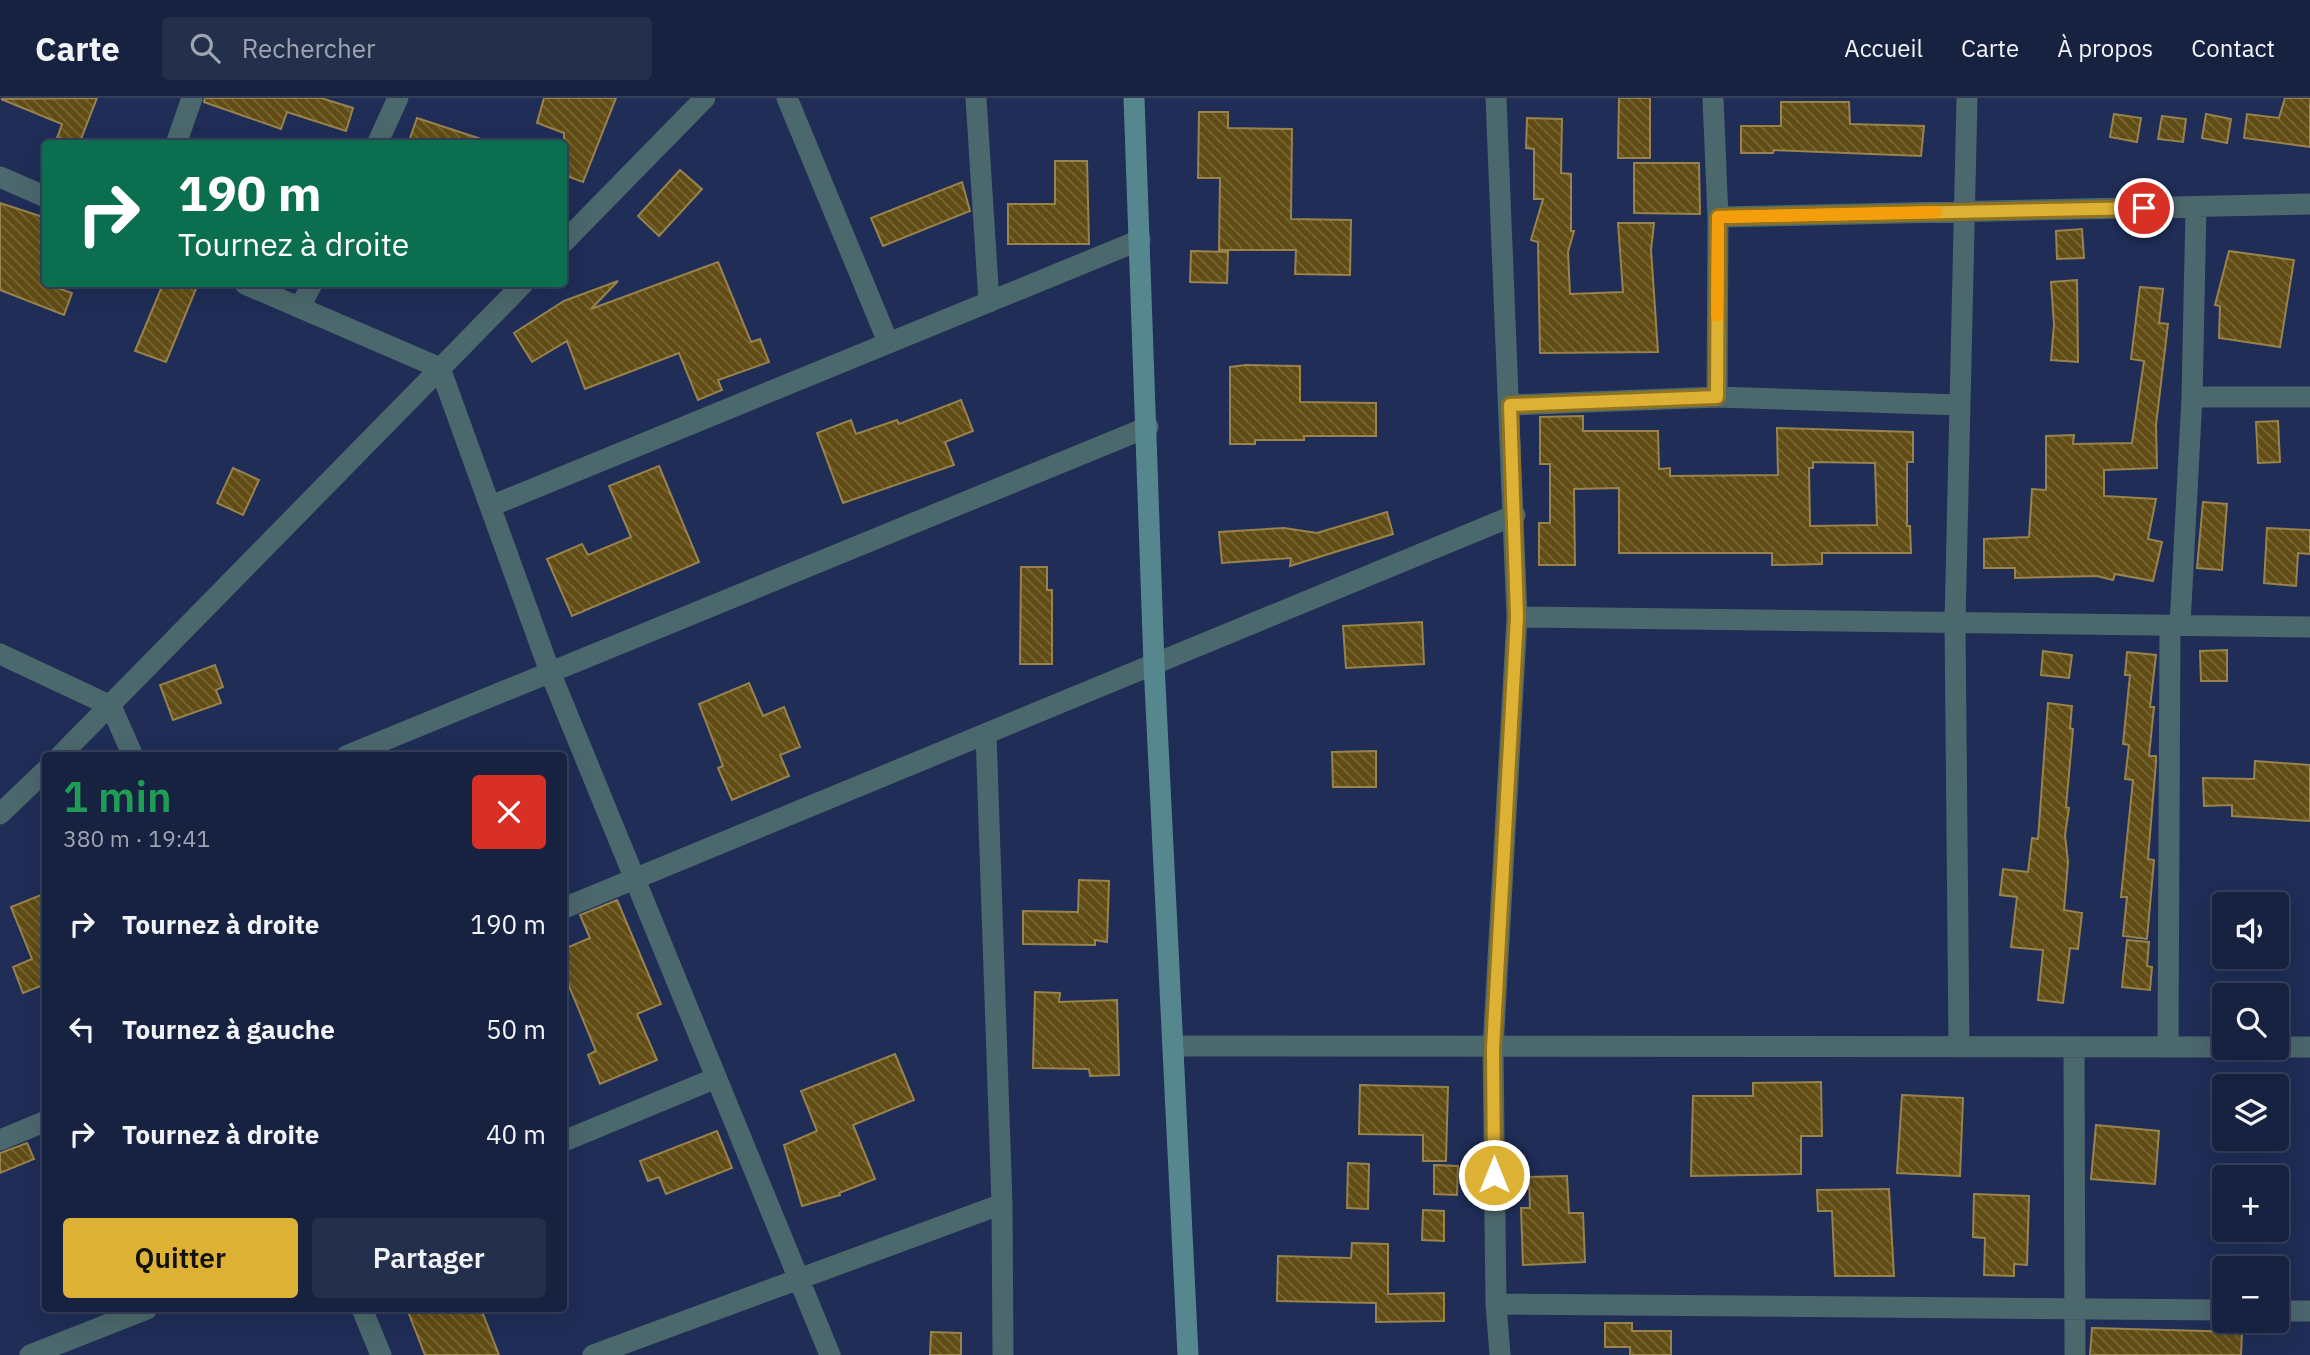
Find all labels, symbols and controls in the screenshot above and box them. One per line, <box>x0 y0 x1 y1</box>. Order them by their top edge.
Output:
search box <box>162 17 652 80</box>
text: Carte <box>35 27 120 70</box>
icon: search <box>186 29 224 67</box>
text: Rechercher <box>242 31 376 65</box>
text: Accueil <box>1844 32 1923 64</box>
text: Carte <box>1961 32 2019 64</box>
text: À propos <box>2057 32 2153 64</box>
text: Contact <box>2191 32 2275 64</box>
text: 190 m <box>178 161 322 224</box>
icon: right <box>63 168 154 259</box>
pin <box>2114 178 2174 238</box>
icon: arrive <box>2125 189 2163 227</box>
text: Tournez à droite <box>178 223 409 265</box>
text: 1 min <box>63 769 172 824</box>
button: close <box>472 775 546 849</box>
text: 380 m · 19:41 <box>63 823 210 853</box>
map controls <box>2212 892 2289 1333</box>
button: sound <box>2212 892 2289 969</box>
icon: right <box>63 905 101 943</box>
text: Tournez à droite <box>122 907 319 941</box>
text: 190 m <box>470 907 546 941</box>
button: search <box>2212 983 2289 1060</box>
icon: left <box>63 1010 101 1048</box>
text: Tournez à gauche <box>122 1012 335 1046</box>
text: 50 m <box>486 1012 546 1046</box>
button: layers <box>2212 1074 2289 1151</box>
icon: right <box>63 1115 101 1153</box>
text: Tournez à droite <box>122 1117 319 1151</box>
text: 40 m <box>486 1117 546 1151</box>
position arrow <box>1457 1138 1531 1212</box>
button: + <box>2212 1165 2289 1242</box>
button: Quitter <box>63 1218 298 1298</box>
button: Partager <box>312 1218 546 1298</box>
button: − <box>2212 1256 2289 1333</box>

